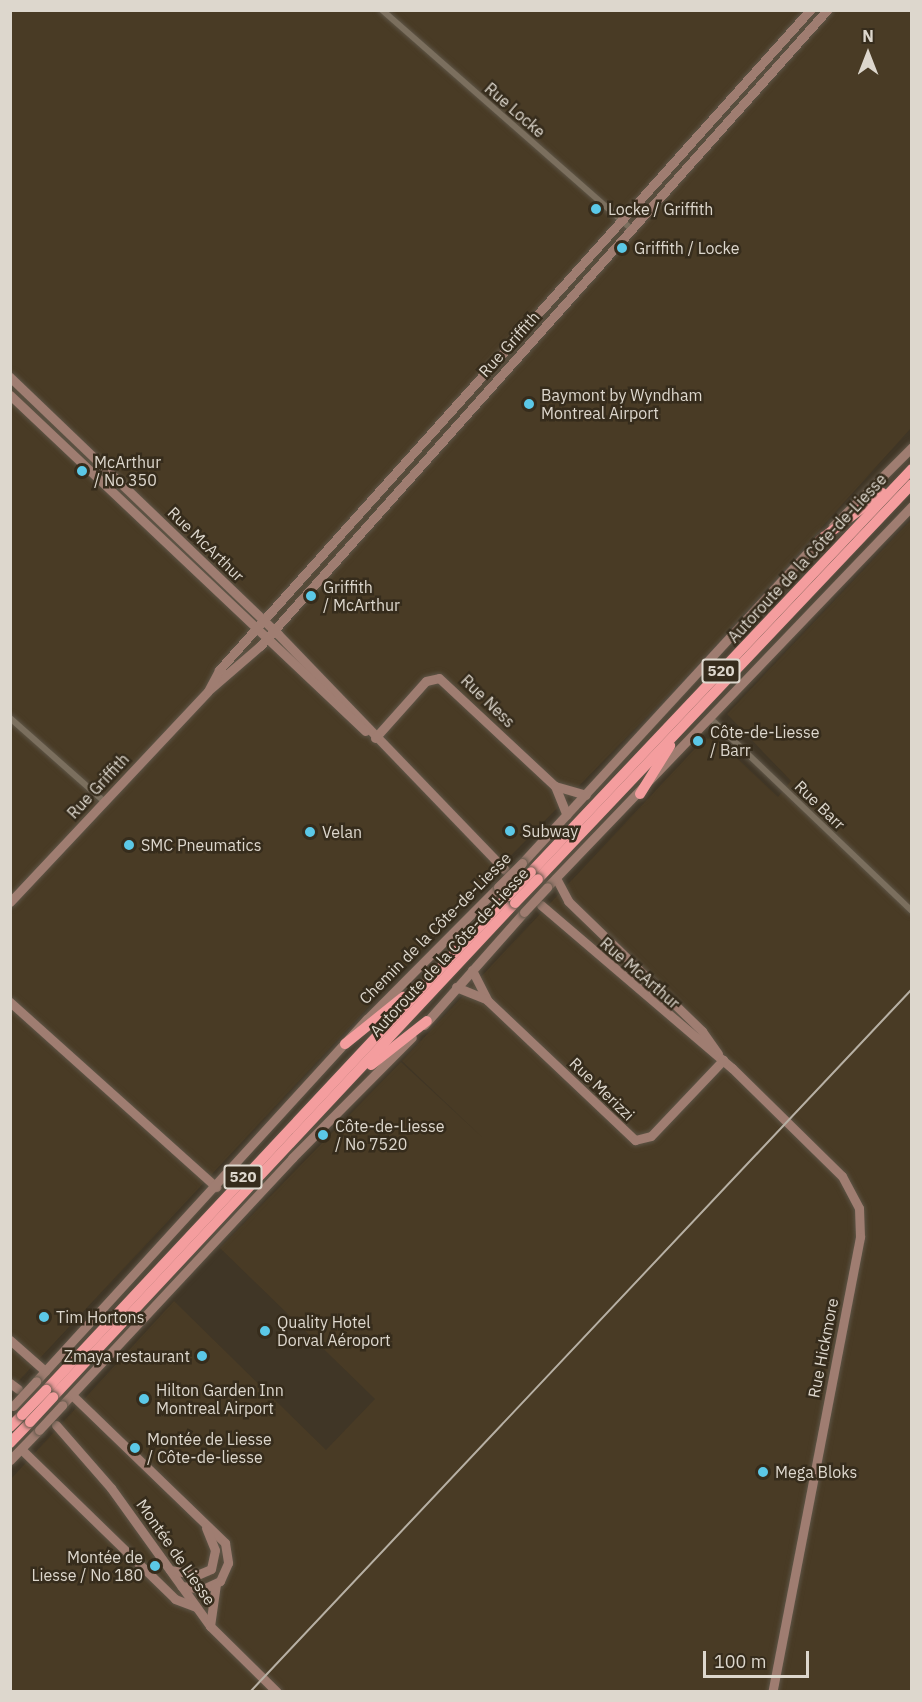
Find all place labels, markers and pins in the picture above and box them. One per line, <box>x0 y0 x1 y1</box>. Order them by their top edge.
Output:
place label: Locke / Griffith <box>608 199 713 219</box>
marker: Locke / Griffith <box>589 202 603 216</box>
place label: Griffith / Locke <box>634 238 739 258</box>
marker: Griffith / Locke <box>615 241 629 255</box>
place label: Baymont by Wyndham Montreal Airport <box>541 385 702 423</box>
marker: Baymont by Wyndham Montreal Airport <box>522 397 536 411</box>
place label: McArthur / No 350 <box>94 452 161 490</box>
marker: McArthur / No 350 <box>75 464 89 478</box>
place label: Griffith / McArthur <box>323 577 400 615</box>
marker: Griffith / McArthur <box>304 589 318 603</box>
place label: Côte-de-Liesse / Barr <box>710 722 820 760</box>
marker: Côte-de-Liesse / Barr <box>691 734 705 748</box>
place label: Subway <box>522 821 578 841</box>
place label: Velan <box>322 822 362 842</box>
marker: Subway <box>503 824 517 838</box>
marker: Velan <box>303 825 317 839</box>
place label: SMC Pneumatics <box>141 835 261 855</box>
marker: SMC Pneumatics <box>122 838 136 852</box>
place label: Côte-de-Liesse / No 7520 <box>335 1116 445 1154</box>
marker: Côte-de-Liesse / No 7520 <box>316 1128 330 1142</box>
place label: Tim Hortons <box>56 1307 144 1327</box>
marker: Tim Hortons <box>37 1310 51 1324</box>
place label: Quality Hotel Dorval Aéroport <box>277 1312 391 1350</box>
marker: Quality Hotel Dorval Aéroport <box>258 1324 272 1338</box>
place label: Zmaya restaurant <box>64 1346 190 1366</box>
marker: Zmaya restaurant <box>195 1349 209 1363</box>
place label: Hilton Garden Inn Montreal Airport <box>156 1380 284 1418</box>
marker: Hilton Garden Inn Montreal Airport <box>137 1392 151 1406</box>
place label: Montée de Liesse / Côte-de-liesse <box>147 1429 272 1467</box>
marker: Montée de Liesse / Côte-de-liesse <box>128 1441 142 1455</box>
place label: Mega Bloks <box>775 1462 857 1482</box>
marker: Mega Bloks <box>756 1465 770 1479</box>
place label: Montée de Liesse / No 180 <box>31 1547 143 1585</box>
marker: Montée de Liesse / No 180 <box>148 1559 162 1573</box>

